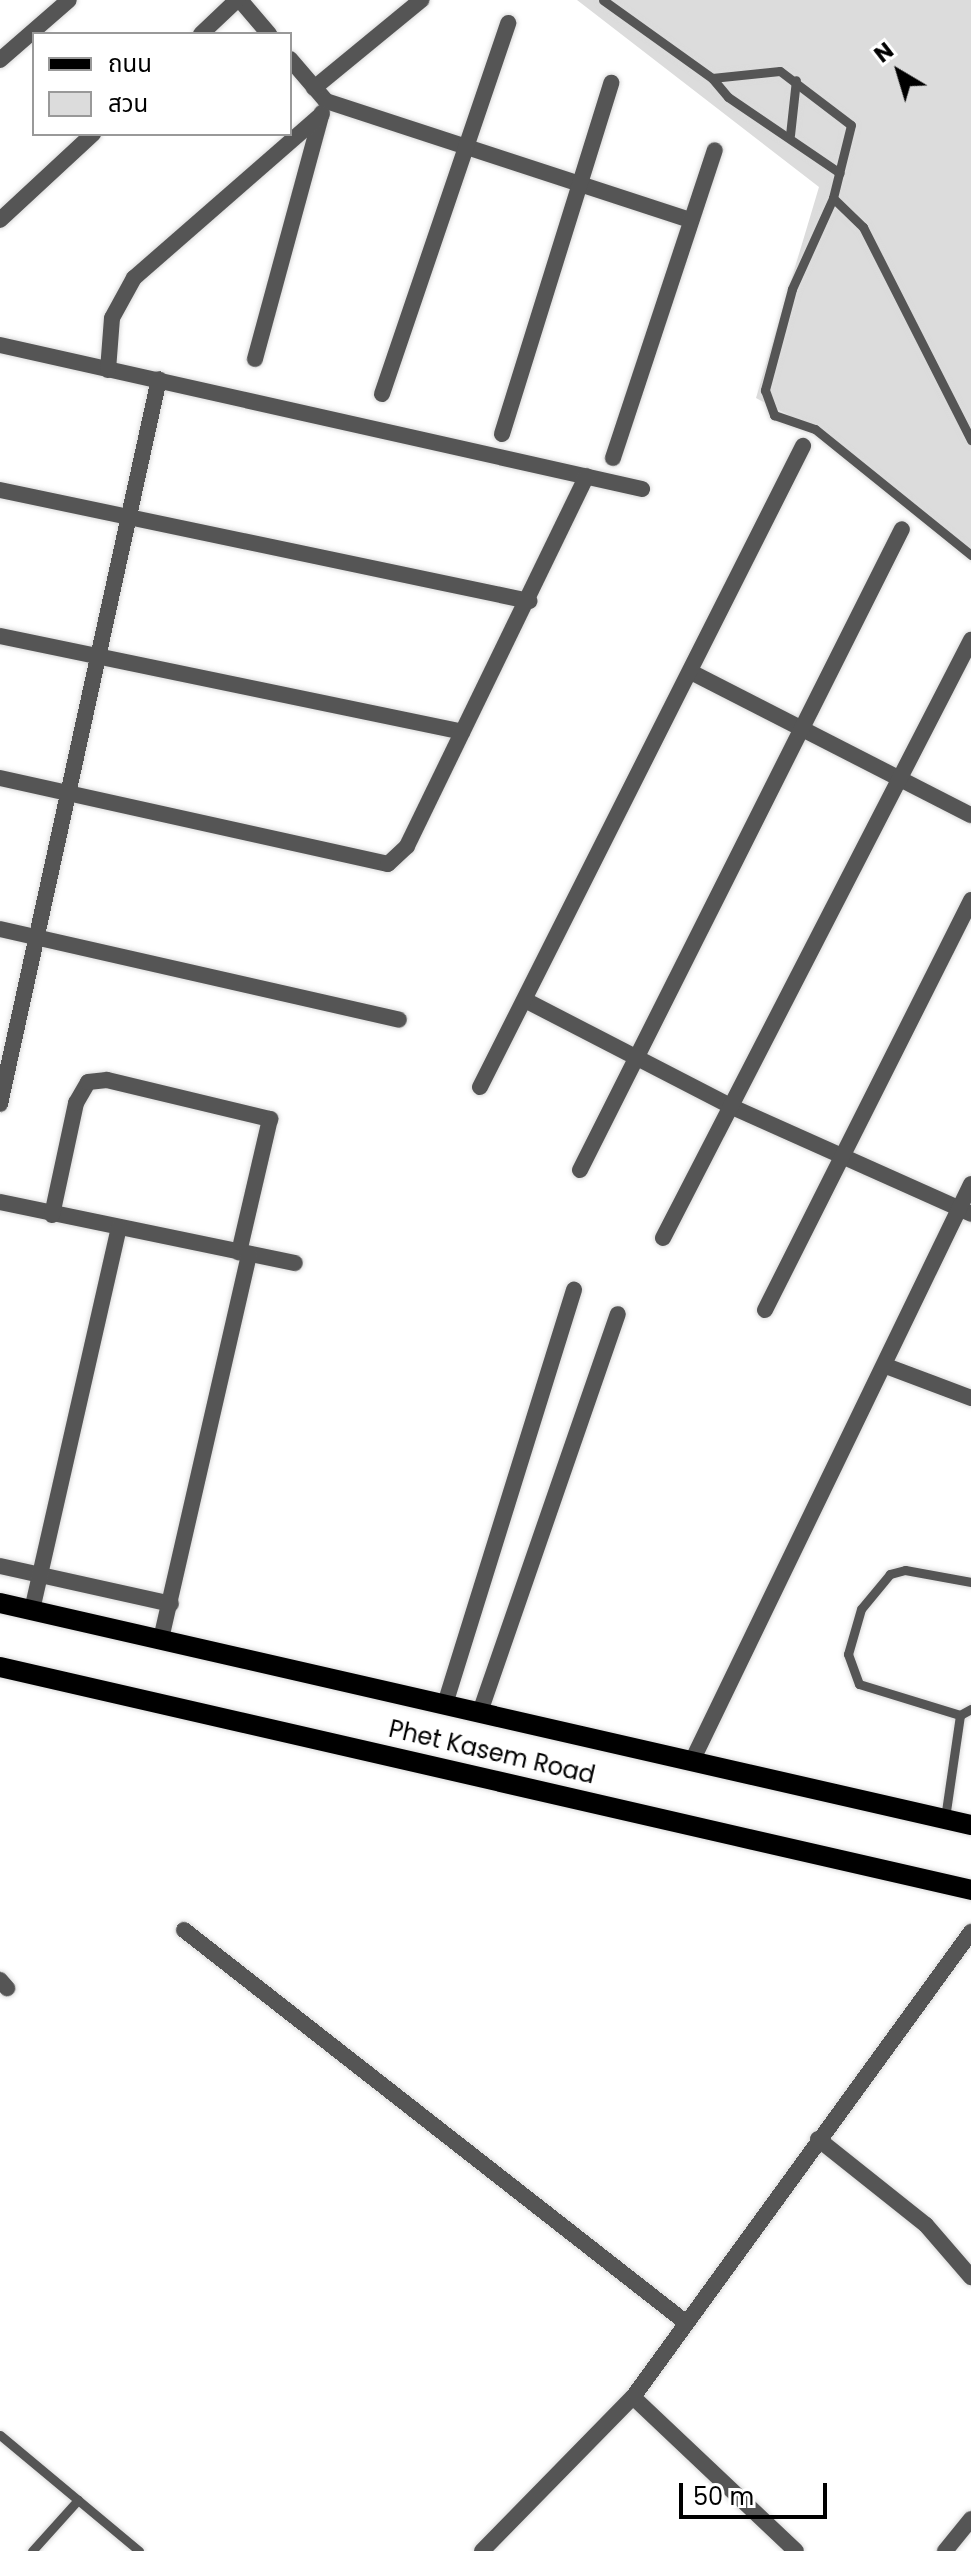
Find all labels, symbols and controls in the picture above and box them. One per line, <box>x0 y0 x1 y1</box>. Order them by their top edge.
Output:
legend <box>32 32 292 136</box>
north arrow <box>859 32 939 112</box>
text: N <box>868 35 900 70</box>
text: ถนน <box>108 47 152 80</box>
text: สวน <box>108 87 148 120</box>
street label: Phet Kasem Road <box>386 1714 598 1790</box>
scale bar <box>683 2467 831 2517</box>
text: 50 m <box>693 2480 754 2513</box>

